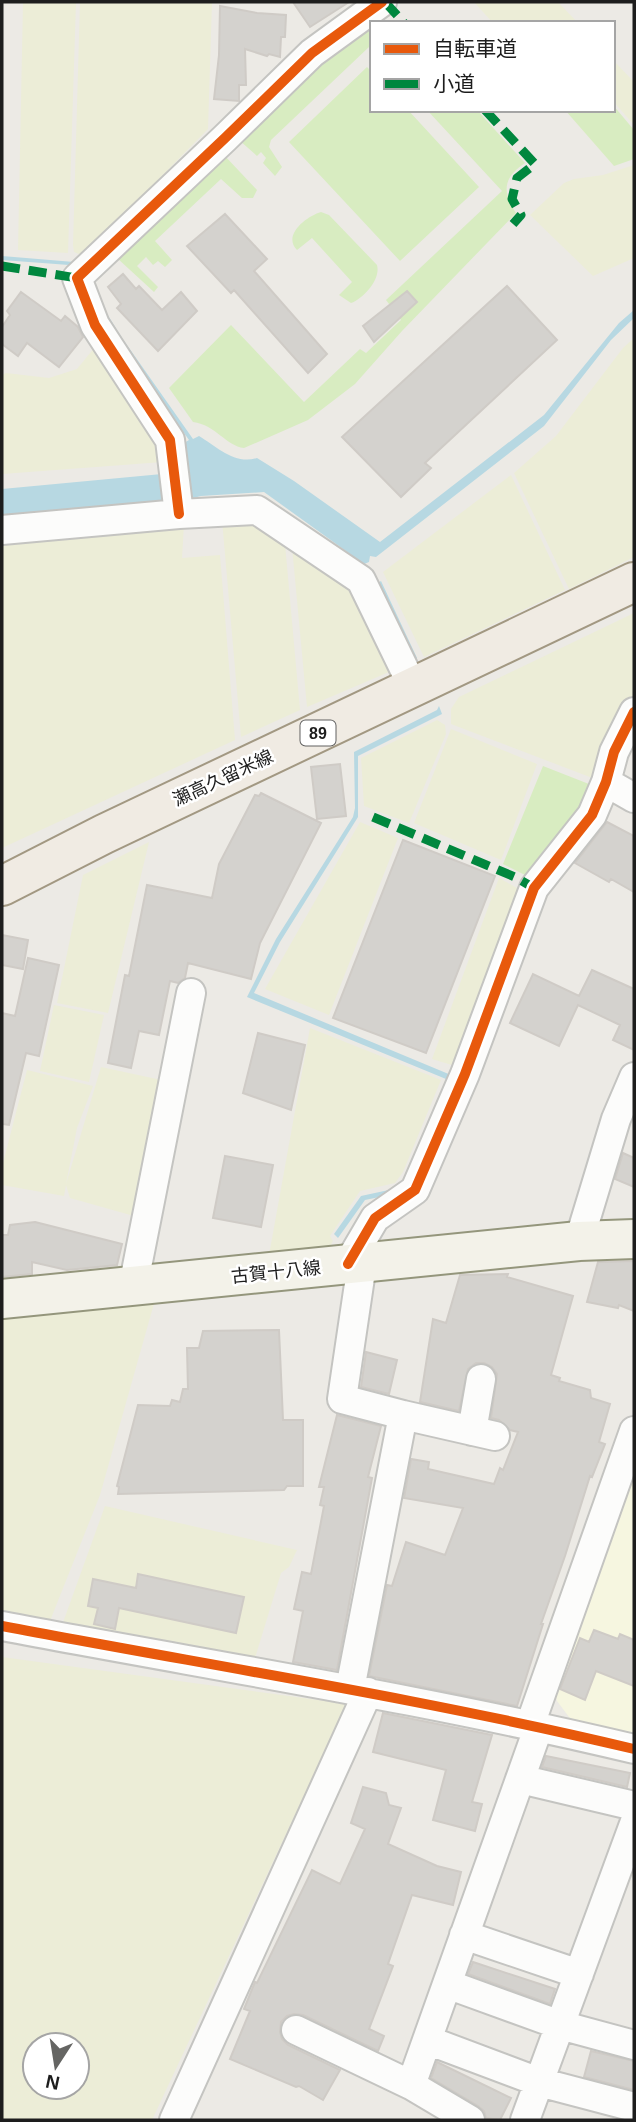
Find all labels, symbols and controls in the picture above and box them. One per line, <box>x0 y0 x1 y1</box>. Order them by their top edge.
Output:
legend <box>370 21 615 112</box>
text: 自転車道 <box>433 37 517 60</box>
text: 小道 <box>433 72 475 95</box>
road number: 89 <box>300 720 336 746</box>
street label: 瀬高久留米線 <box>170 746 276 810</box>
street label: 古賀十八線 <box>230 1257 322 1287</box>
north arrow <box>21 2031 91 2101</box>
text: N <box>44 2070 61 2094</box>

